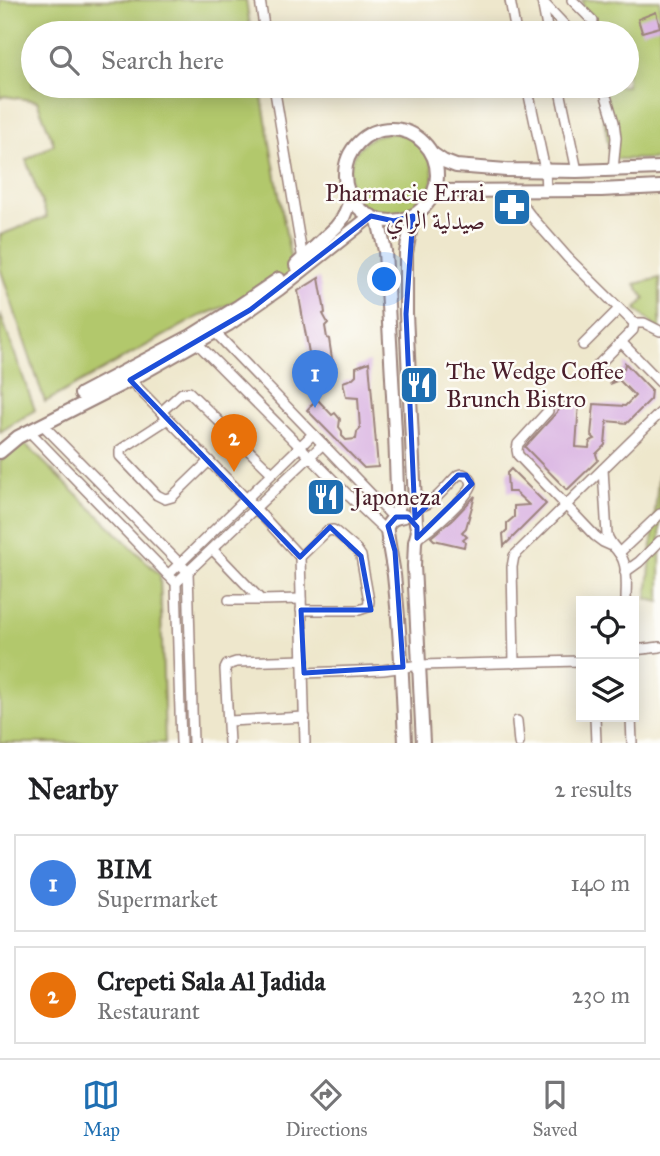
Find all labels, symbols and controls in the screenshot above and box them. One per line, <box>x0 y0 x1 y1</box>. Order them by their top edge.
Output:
search box <box>21 21 639 98</box>
icon: search <box>45 41 83 79</box>
text: Search here <box>101 44 224 76</box>
place label: Pharmacie Errai صيدلية الراي <box>325 178 485 240</box>
pharmacy icon: Pharmacie Errai صيدلية الراي <box>491 186 533 228</box>
your location <box>367 262 401 296</box>
pin: 1 <box>292 350 338 408</box>
place label: The Wedge Coffee Brunch Bistro <box>446 356 624 414</box>
restaurant icon: The Wedge Coffee Brunch Bistro <box>398 364 440 406</box>
pin: 2 <box>211 414 257 472</box>
restaurant icon: Japoneza <box>305 476 347 518</box>
place label: Japoneza <box>350 482 442 512</box>
map controls <box>576 596 639 722</box>
button: locate <box>576 596 639 659</box>
button: layers <box>576 659 639 722</box>
text: Nearby <box>28 771 118 807</box>
text: 2 results <box>554 775 632 803</box>
text: BIM <box>97 853 152 885</box>
text: 1 <box>48 869 58 897</box>
text: 140 m <box>570 869 630 897</box>
text: Supermarket <box>97 885 218 913</box>
text: Crepeti Sala Al Jadida <box>97 965 326 997</box>
text: 2 <box>47 981 59 1009</box>
text: 230 m <box>572 981 630 1009</box>
text: Restaurant <box>97 997 200 1025</box>
tab: Map <box>82 1076 120 1141</box>
tab: Directions <box>285 1076 367 1141</box>
tab: Saved <box>532 1076 578 1141</box>

